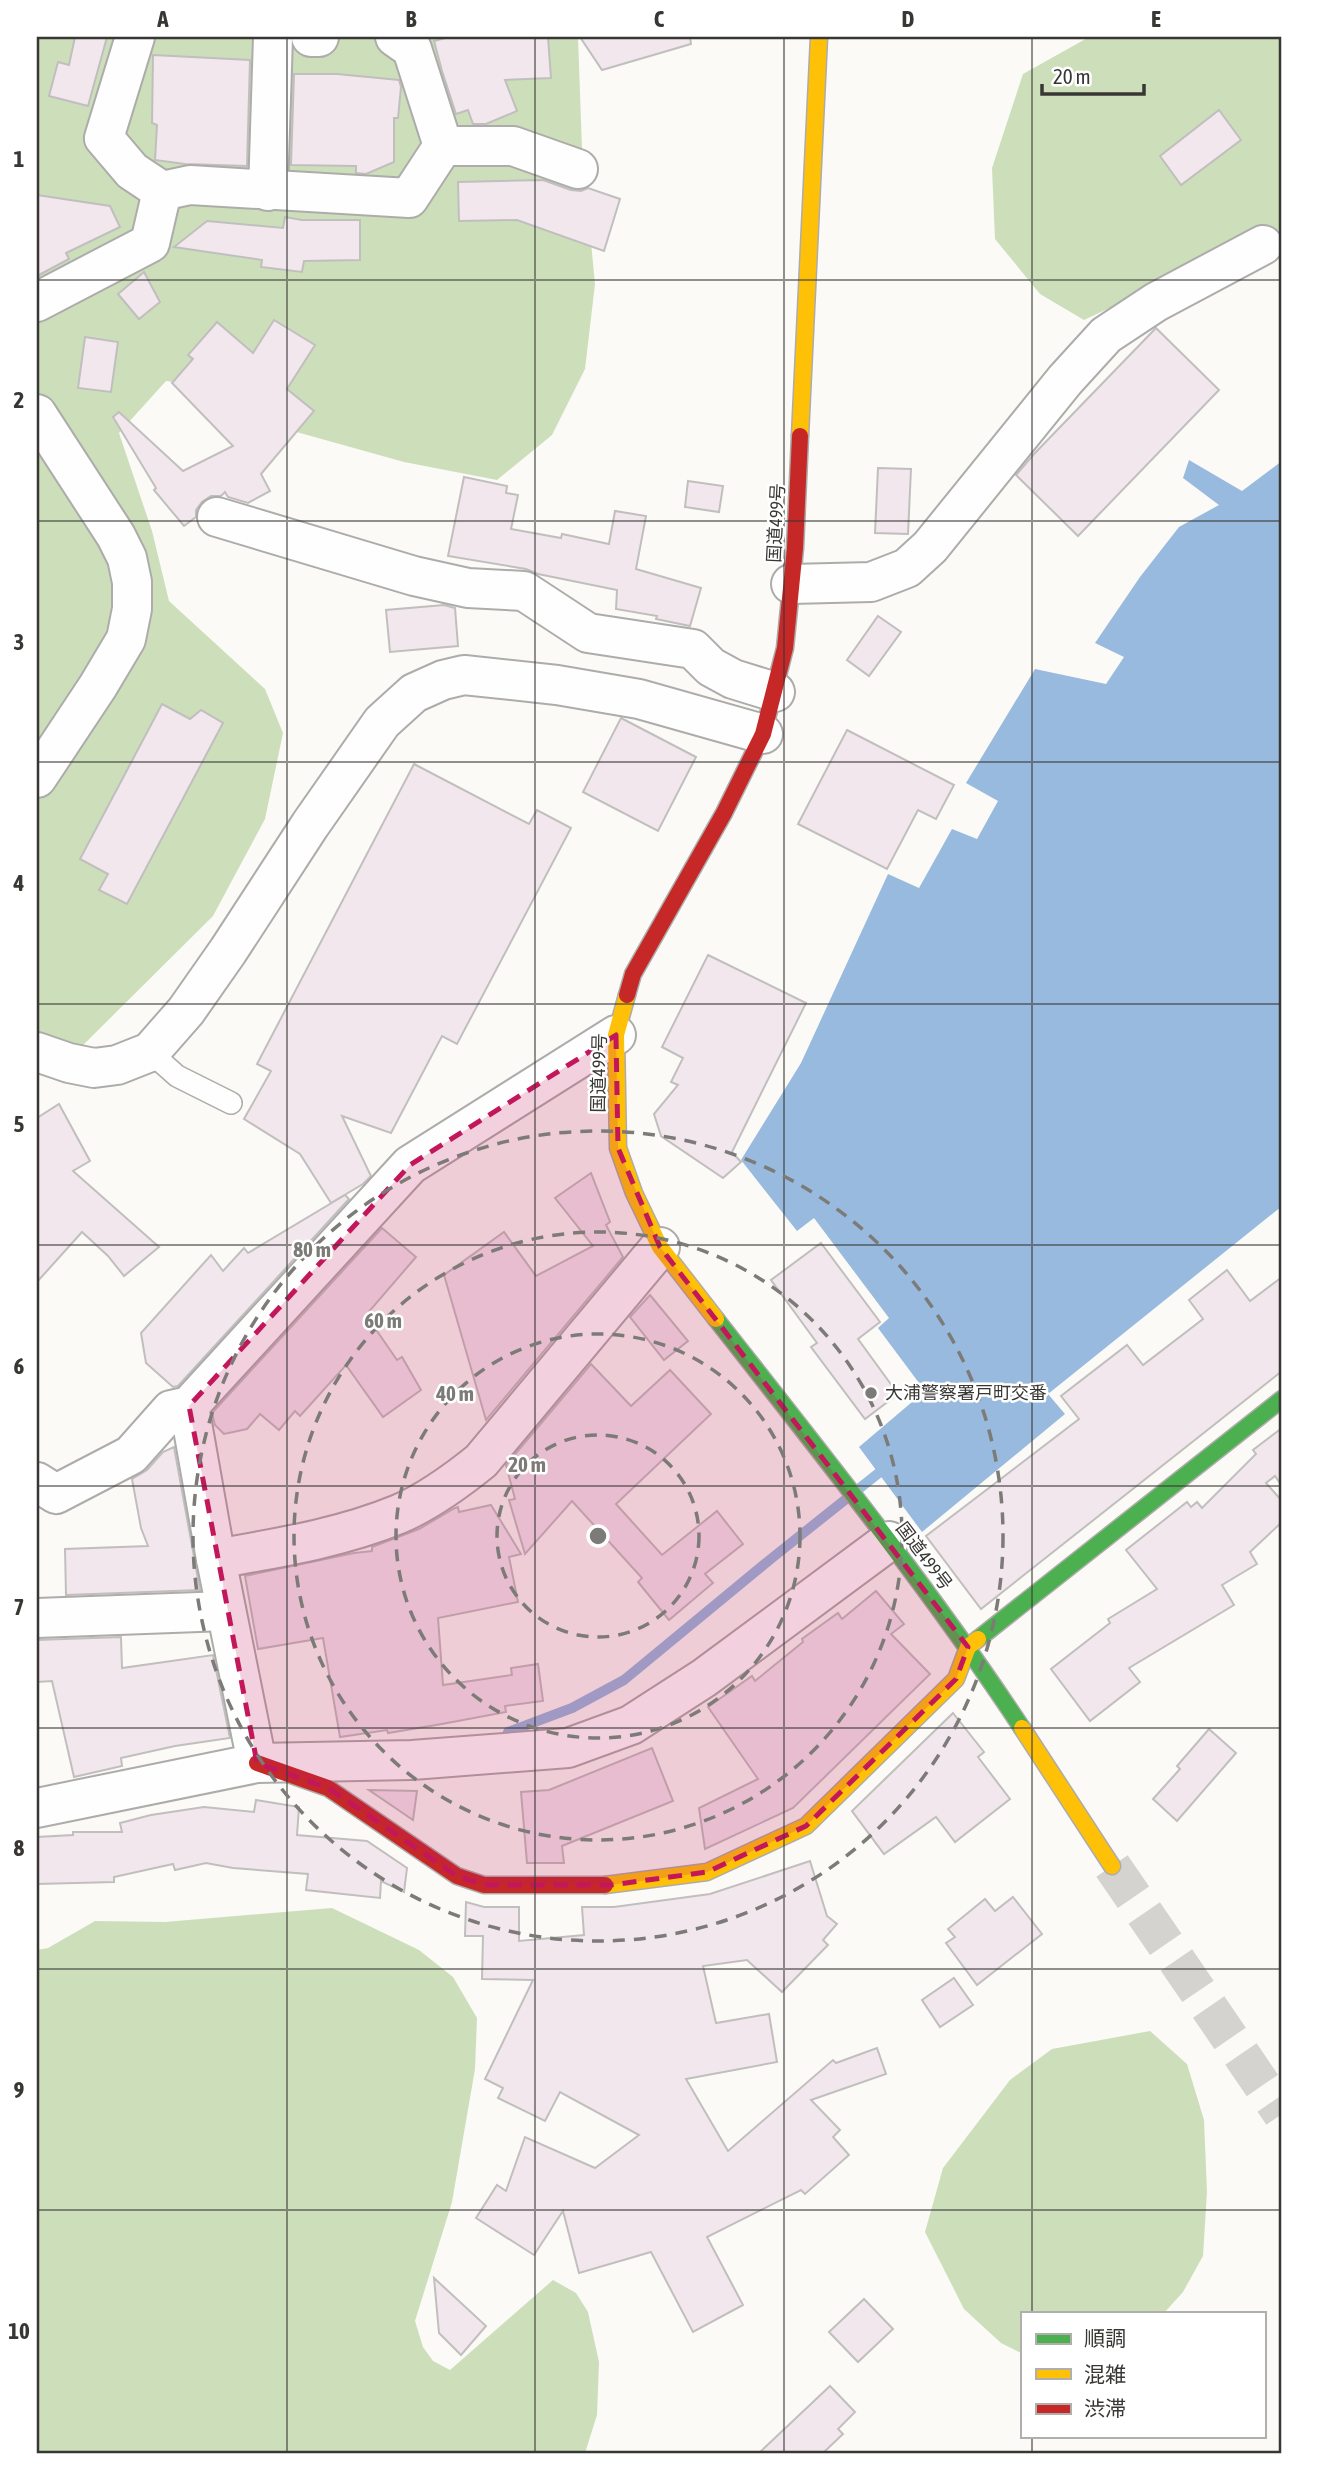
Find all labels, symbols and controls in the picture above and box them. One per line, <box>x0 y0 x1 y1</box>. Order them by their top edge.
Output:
text: A <box>156 6 169 32</box>
text: B <box>406 6 417 32</box>
text: C <box>654 6 665 32</box>
text: D <box>902 6 915 32</box>
text: E <box>1151 6 1161 32</box>
scale bar <box>1042 52 1144 96</box>
text: 20 m <box>1053 64 1091 88</box>
text: 1 <box>14 146 25 172</box>
text: 2 <box>14 387 24 413</box>
street label: 国道499号 <box>763 483 788 563</box>
text: 3 <box>14 629 24 655</box>
text: 4 <box>13 870 25 896</box>
street label: 国道499号 <box>587 1033 610 1113</box>
text: 5 <box>14 1111 25 1137</box>
text: 80 m <box>293 1237 331 1261</box>
text: 60 m <box>364 1308 402 1332</box>
text: 6 <box>14 1353 25 1379</box>
text: 40 m <box>435 1381 474 1405</box>
place label: 大浦警察署戸町交番 <box>885 1382 1047 1403</box>
marker: 大浦警察署戸町交番 <box>863 1385 879 1401</box>
text: 20 m <box>508 1452 546 1476</box>
street label: 国道499号 <box>892 1518 957 1594</box>
centre of rings <box>586 1524 610 1548</box>
text: 7 <box>14 1594 24 1620</box>
text: 8 <box>14 1835 25 1861</box>
text: 9 <box>14 2077 25 2103</box>
legend <box>1021 2312 1266 2438</box>
text: 10 <box>8 2318 30 2344</box>
text: 順調 <box>1084 2326 1126 2350</box>
text: 混雑 <box>1084 2362 1126 2386</box>
text: 渋滞 <box>1084 2396 1126 2420</box>

